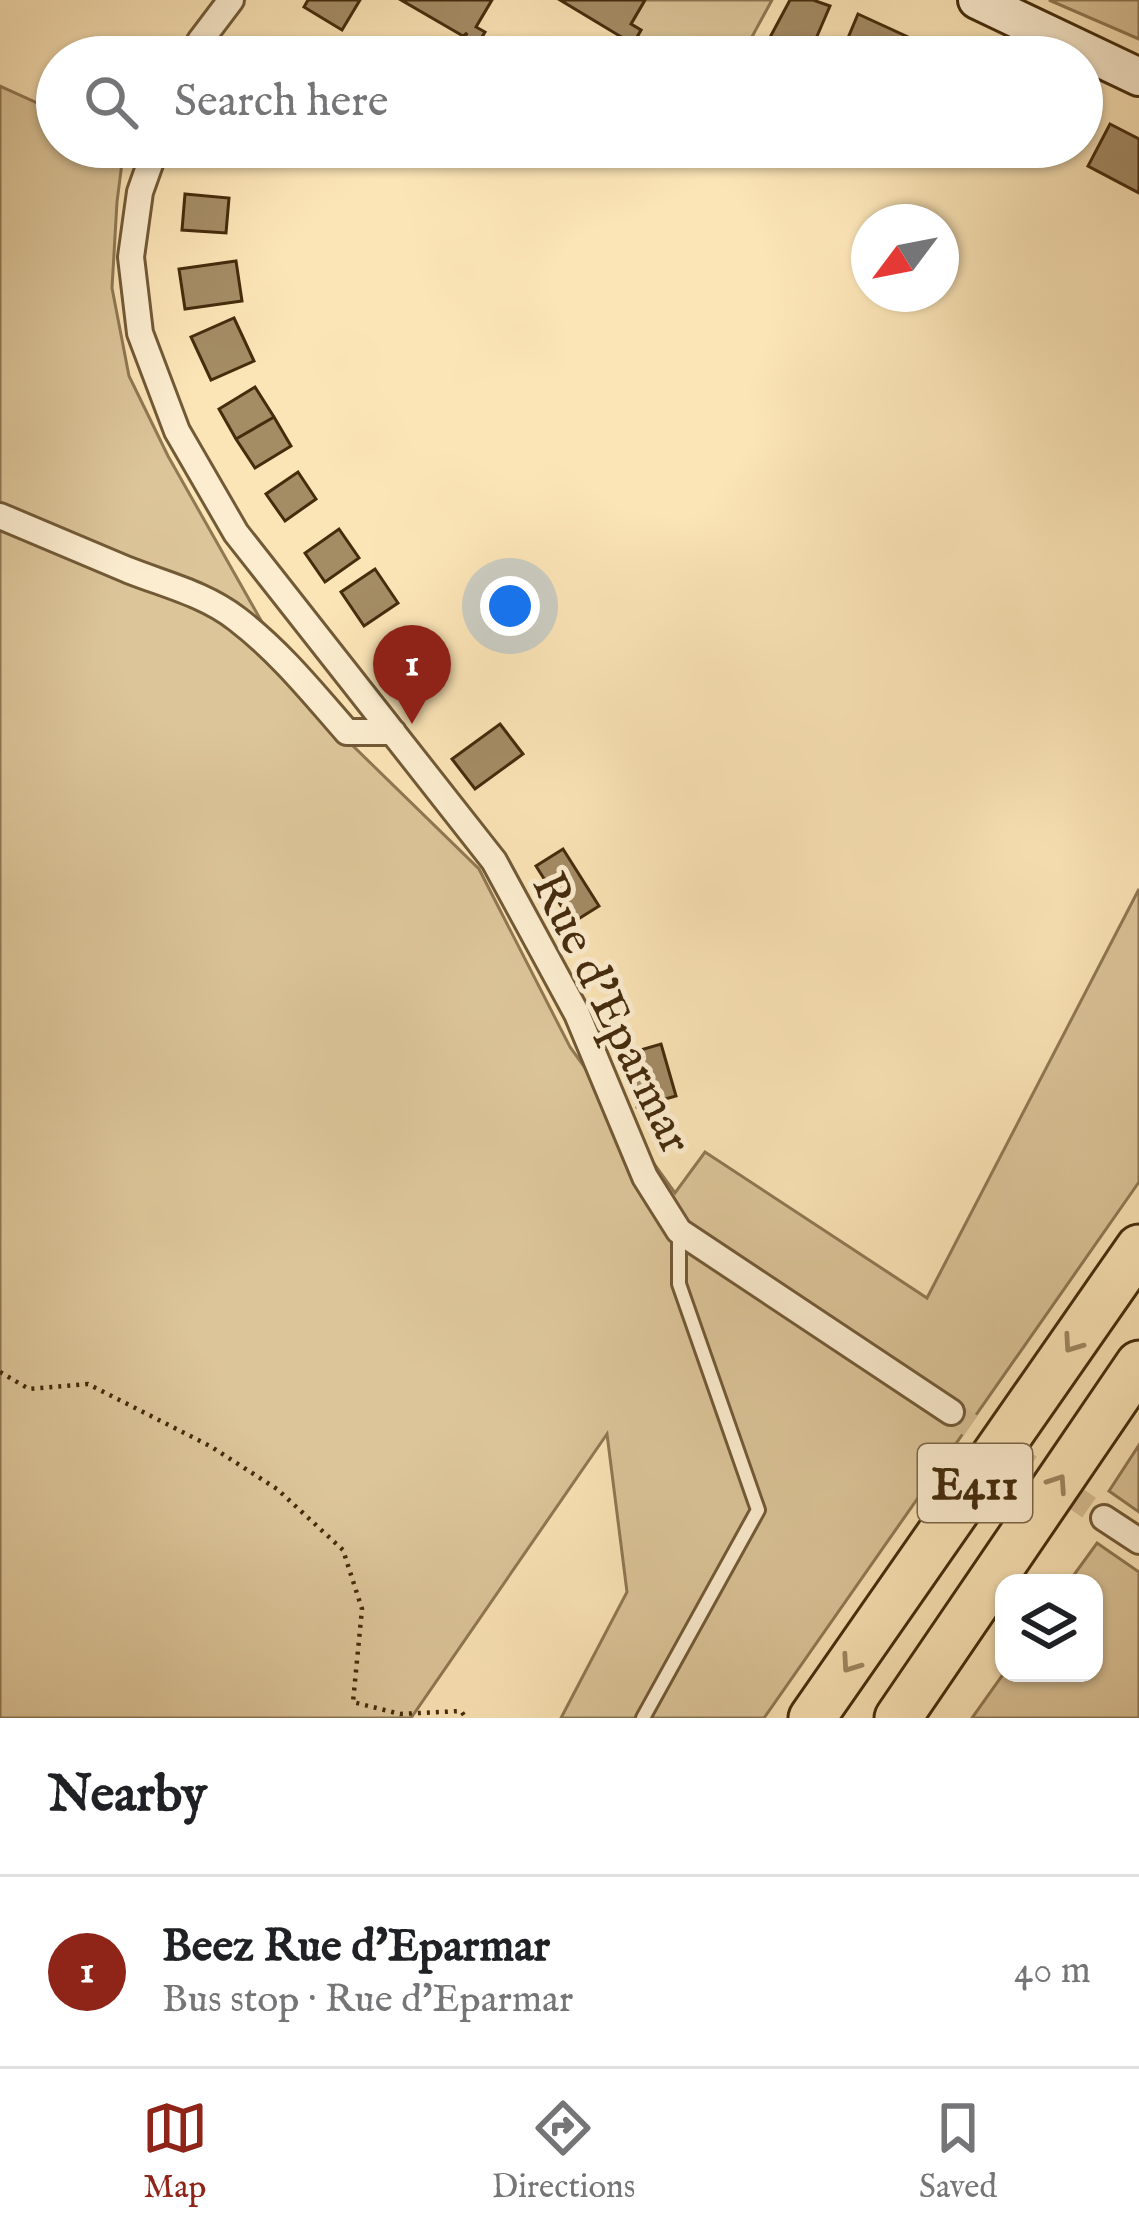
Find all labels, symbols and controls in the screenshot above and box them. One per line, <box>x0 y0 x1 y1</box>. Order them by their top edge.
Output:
search box <box>36 36 1103 168</box>
icon: search <box>78 69 144 135</box>
text: Search here <box>174 74 388 131</box>
north arrow <box>851 204 959 312</box>
your location <box>480 576 540 636</box>
pin: 1 <box>373 625 451 724</box>
street label: Rue d'Eparmar <box>516 863 704 1164</box>
one-way arrow <box>1064 1330 1086 1352</box>
road number: E411 <box>918 1444 1032 1522</box>
one-way arrow <box>1044 1474 1066 1496</box>
map controls <box>995 1574 1103 1682</box>
button: layers <box>995 1574 1103 1682</box>
one-way arrow <box>842 1651 864 1673</box>
text: Nearby <box>48 1764 207 1829</box>
text: Beez Rue d'Eparmar <box>162 1919 550 1976</box>
text: 1 <box>80 1947 94 1996</box>
text: 40 m <box>1014 1947 1091 1996</box>
text: Bus stop · Rue d'Eparmar <box>162 1976 573 2025</box>
tab: Map <box>142 2095 208 2209</box>
tab: Directions <box>492 2095 635 2209</box>
tab: Saved <box>919 2095 997 2209</box>

